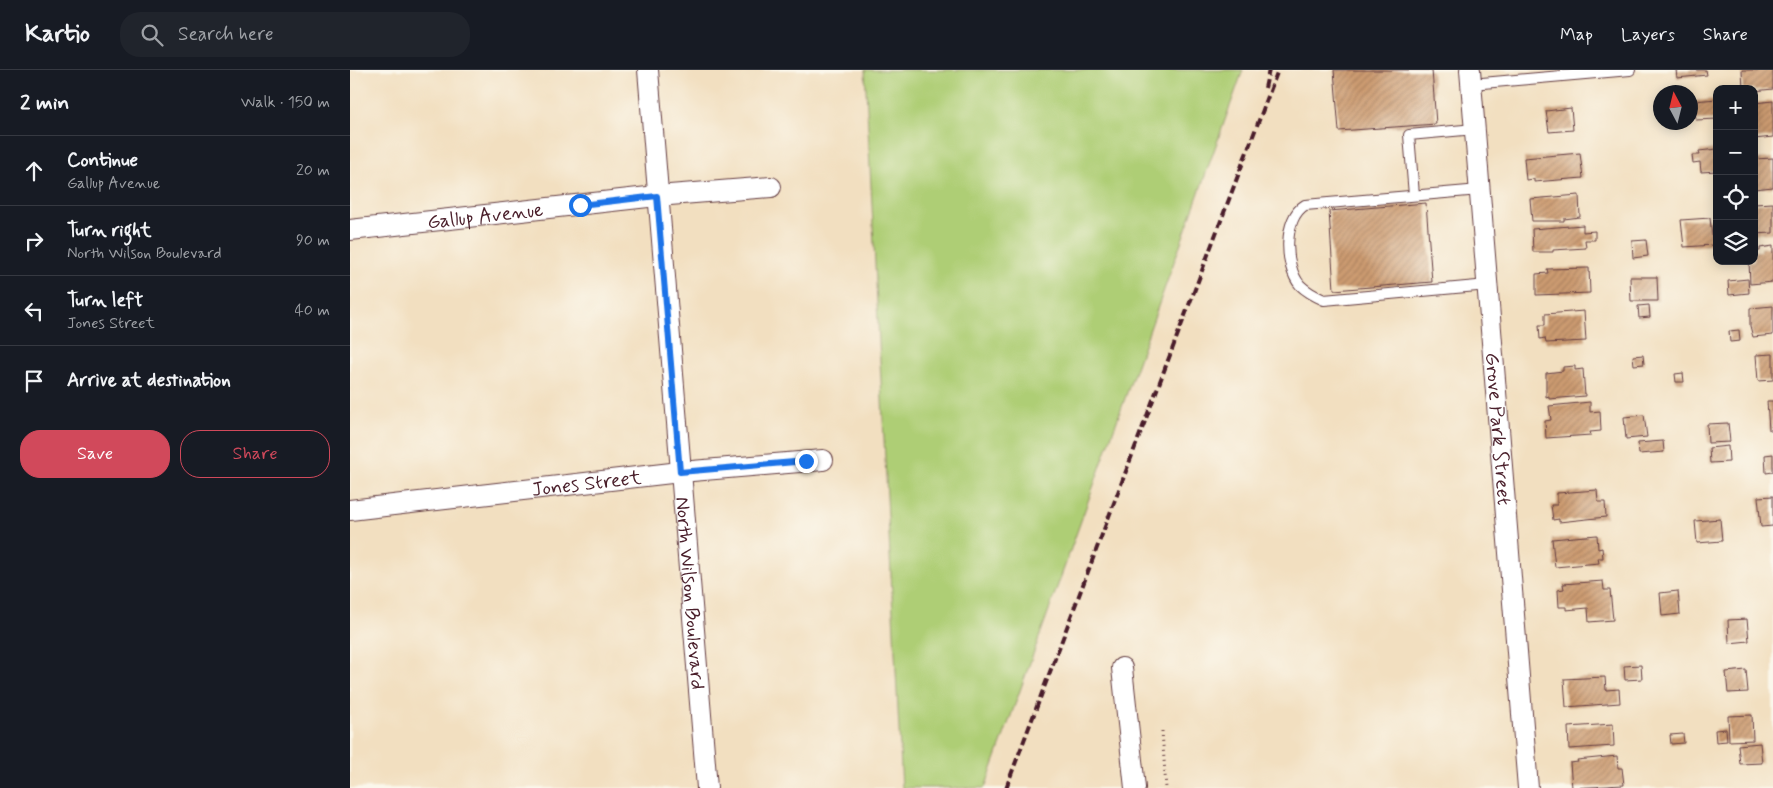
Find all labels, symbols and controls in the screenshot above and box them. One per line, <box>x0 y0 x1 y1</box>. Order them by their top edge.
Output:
search box <box>120 12 470 57</box>
text: Kartio <box>25 19 90 50</box>
icon: search <box>138 21 166 49</box>
text: Search here <box>178 22 274 47</box>
text: Map <box>1560 23 1593 47</box>
text: Layers <box>1621 23 1675 47</box>
text: Share <box>1703 23 1748 47</box>
north arrow <box>1653 85 1698 130</box>
map controls <box>1713 85 1758 265</box>
button: + <box>1713 85 1758 130</box>
text: 2 min <box>20 89 69 117</box>
text: Walk · 150 m <box>241 92 330 113</box>
button: − <box>1713 130 1758 175</box>
text: Continue <box>67 148 138 173</box>
icon: ahead <box>20 157 48 185</box>
text: 20 m <box>296 160 330 181</box>
text: Gallup Avenue <box>67 173 160 194</box>
button: locate <box>1713 175 1758 220</box>
route start <box>569 194 592 217</box>
street label: Gallup Avenue <box>426 197 545 236</box>
text: Turn right <box>67 218 151 243</box>
button: layers <box>1713 220 1758 265</box>
icon: right <box>20 227 48 255</box>
text: 90 m <box>296 230 330 251</box>
text: North Wilson Boulevard <box>67 243 222 264</box>
text: Turn left <box>67 288 143 313</box>
icon: left <box>20 297 48 325</box>
text: 40 m <box>294 300 330 321</box>
text: Jones Street <box>67 313 155 334</box>
street label: Grove Park Street <box>1478 351 1517 506</box>
icon: arrive <box>20 367 48 395</box>
text: Arrive at destination <box>67 368 231 393</box>
button: Save <box>20 430 170 478</box>
button: Share <box>180 430 330 478</box>
route end <box>795 450 818 473</box>
street label: Jones Street <box>530 465 643 504</box>
street label: North Wilson Boulevard <box>668 496 711 691</box>

